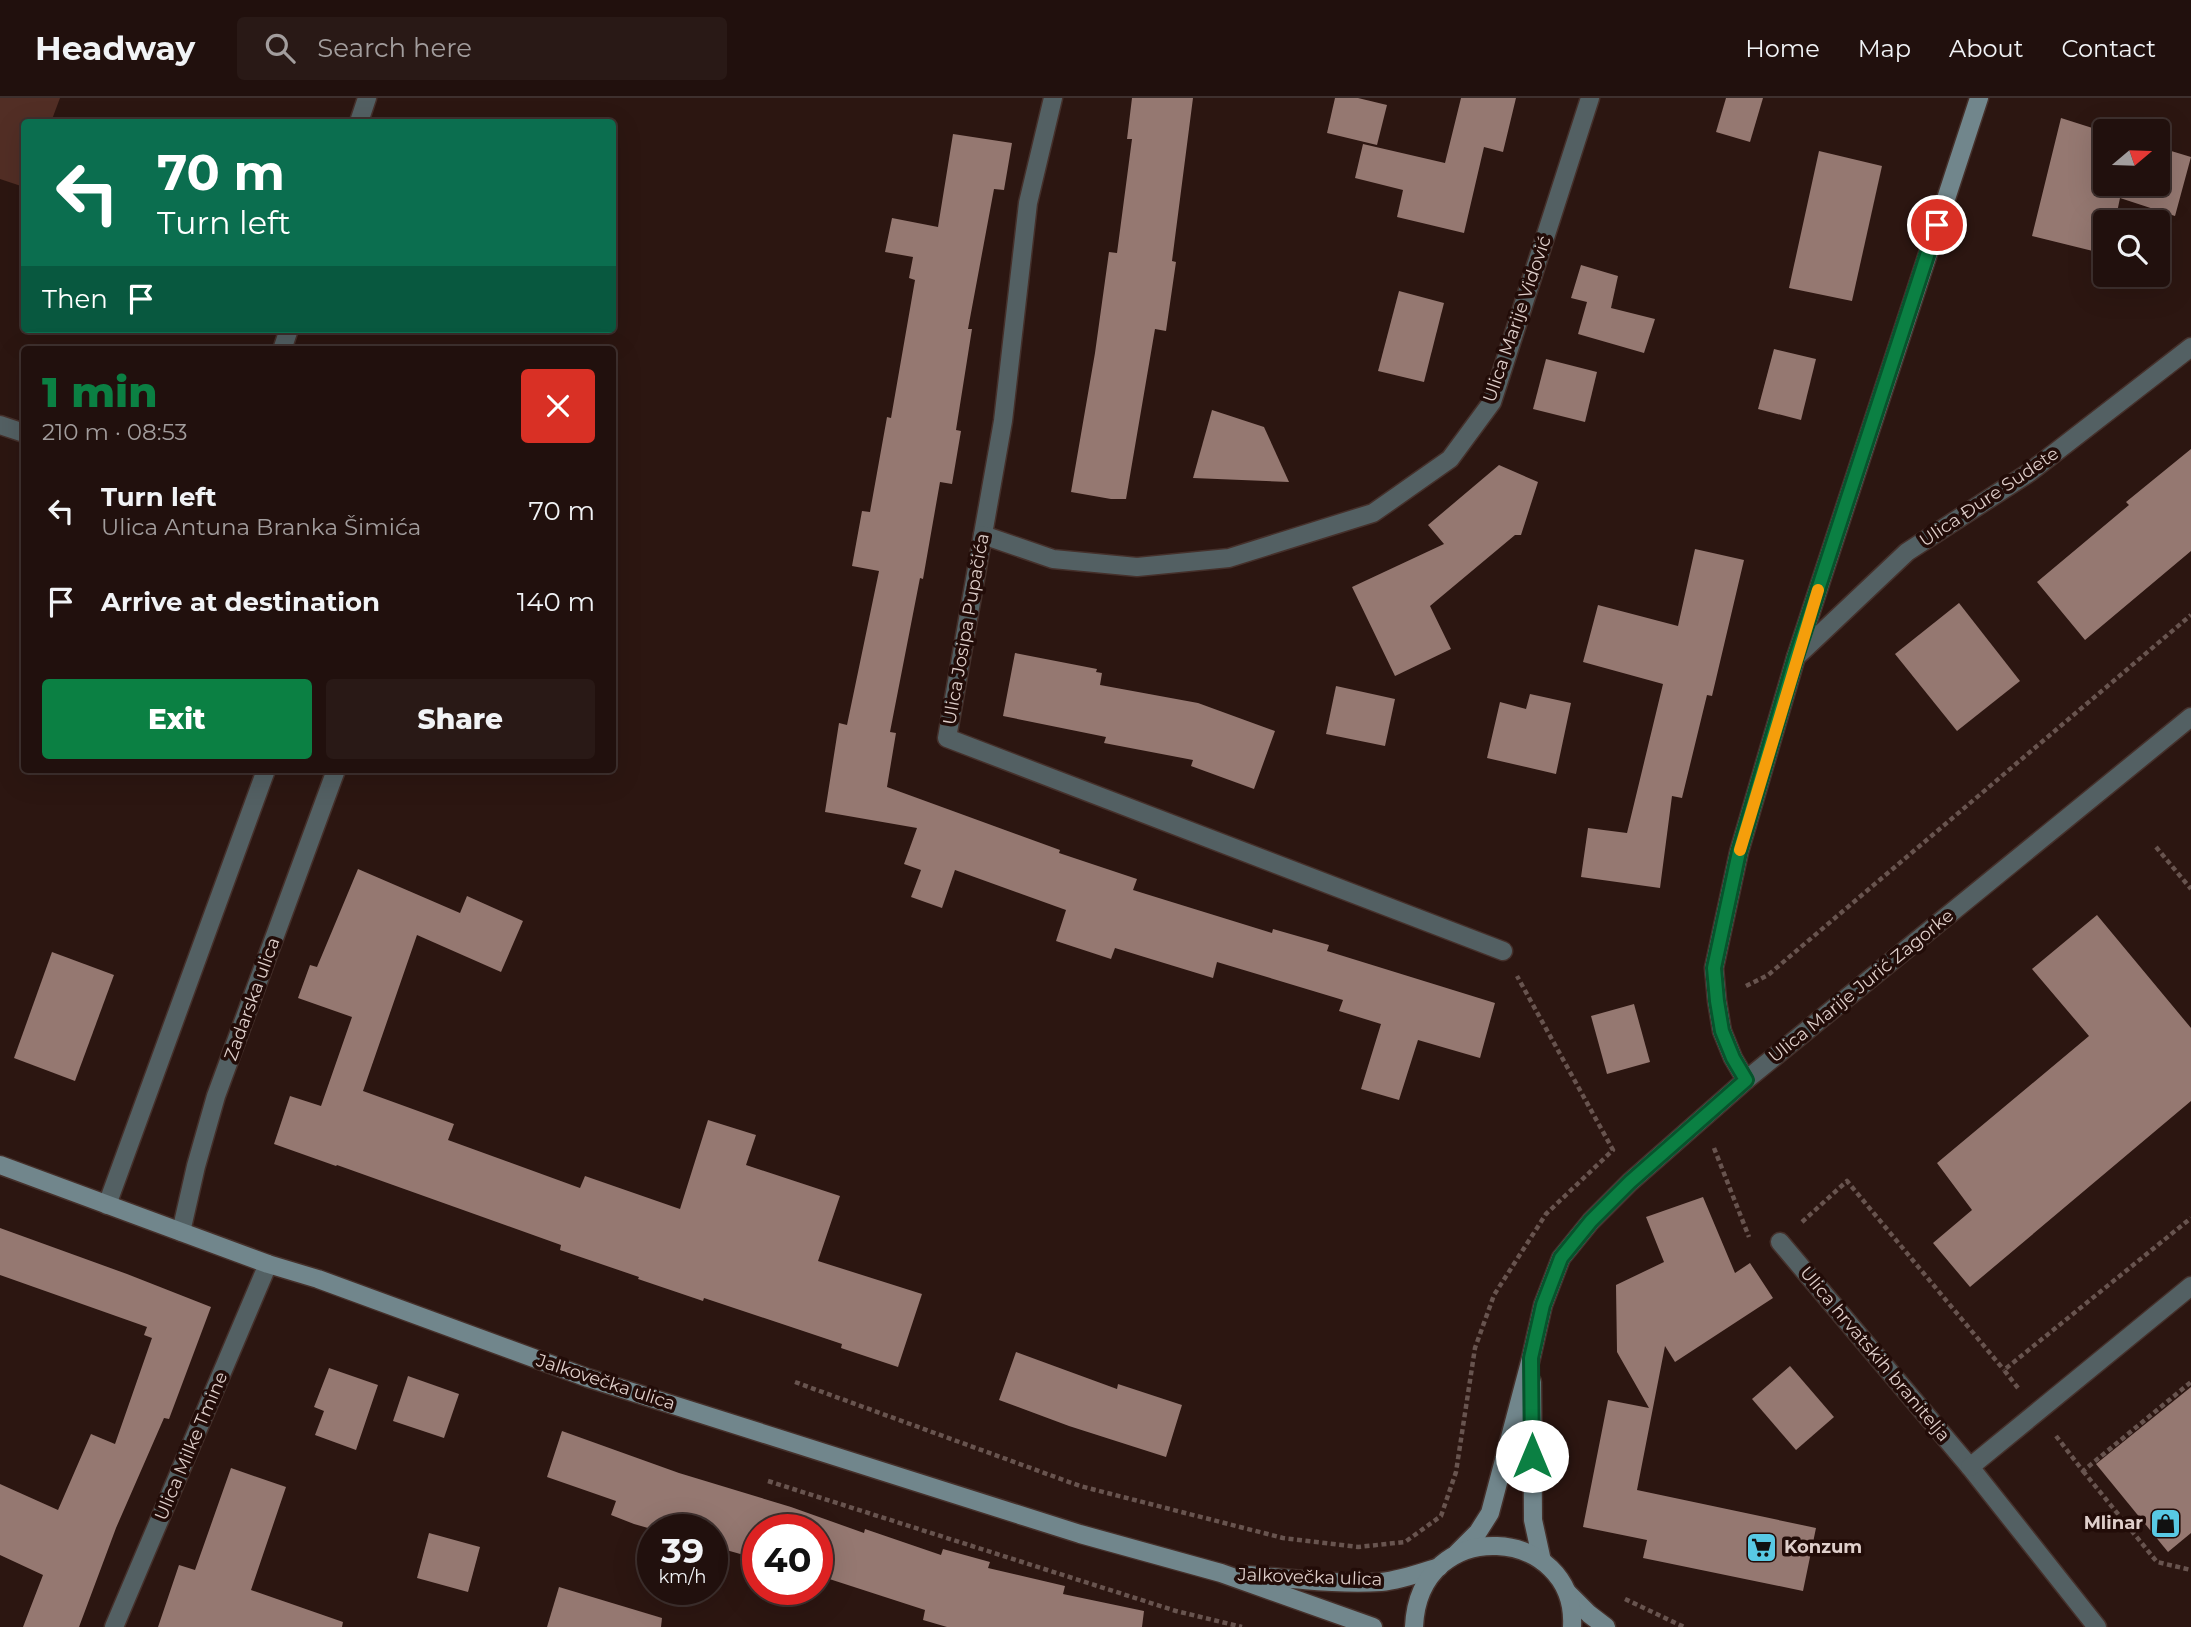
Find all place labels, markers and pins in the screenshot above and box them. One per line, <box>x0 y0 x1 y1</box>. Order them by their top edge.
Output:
pin <box>1907 195 1967 255</box>
shop icon: Mlinar <box>2149 1506 2183 1540</box>
place label: Mlinar <box>2084 1512 2143 1534</box>
supermarket icon: Konzum <box>1744 1530 1778 1564</box>
place label: Konzum <box>1784 1536 1862 1558</box>

